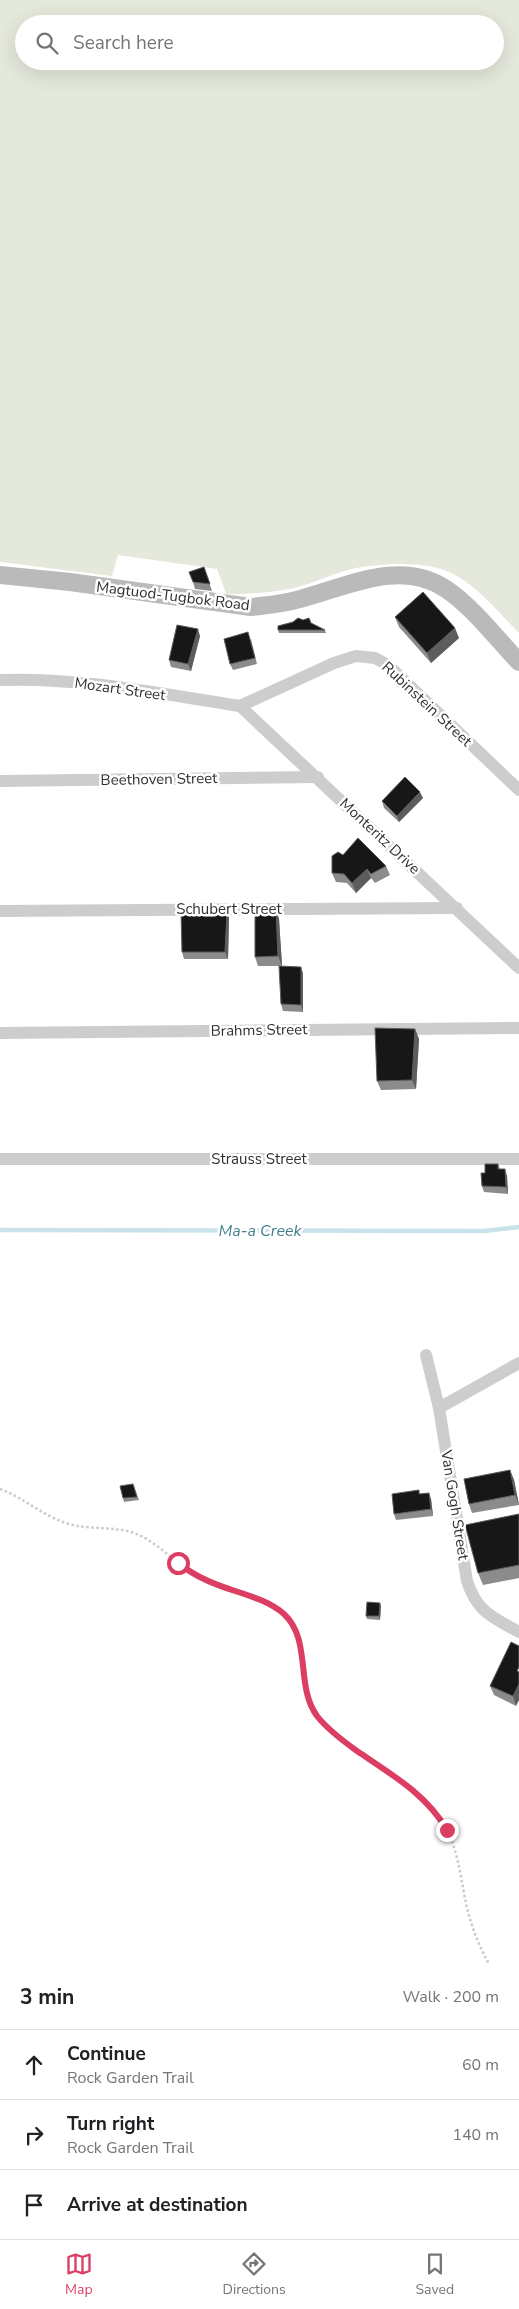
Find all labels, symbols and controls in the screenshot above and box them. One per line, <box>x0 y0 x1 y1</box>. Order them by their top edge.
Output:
search box <box>15 15 504 70</box>
icon: search <box>33 29 61 57</box>
text: Search here <box>73 30 174 56</box>
street label: Magtuod-Tugbok Road <box>95 577 251 615</box>
street label: Rubinstein Street <box>378 657 477 751</box>
street label: Mozart Street <box>73 673 168 705</box>
street label: Beethoven Street <box>100 768 218 790</box>
street label: Monteritz Drive <box>335 793 425 879</box>
street label: Schubert Street <box>176 899 283 919</box>
street label: Brahms Street <box>210 1019 308 1041</box>
street label: Strauss Street <box>211 1149 307 1169</box>
water label: Ma-a Creek <box>219 1220 302 1242</box>
street label: Van Gogh Street <box>436 1448 474 1562</box>
route start <box>167 1552 190 1575</box>
route end <box>436 1819 459 1842</box>
text: 3 min <box>20 1983 74 2011</box>
text: Walk · 200 m <box>403 1986 499 2008</box>
text: Continue <box>67 2041 146 2067</box>
icon: ahead <box>20 2051 48 2079</box>
text: 60 m <box>462 2054 499 2076</box>
text: Rock Garden Trail <box>67 2067 194 2089</box>
text: Turn right <box>67 2111 154 2137</box>
icon: right <box>20 2121 48 2149</box>
text: 140 m <box>452 2124 499 2146</box>
text: Rock Garden Trail <box>67 2137 194 2159</box>
icon: arrive <box>20 2191 48 2219</box>
text: Arrive at destination <box>67 2192 248 2218</box>
tab: Map <box>65 2250 93 2299</box>
tab: Directions <box>223 2250 286 2299</box>
tab: Saved <box>415 2250 454 2299</box>

